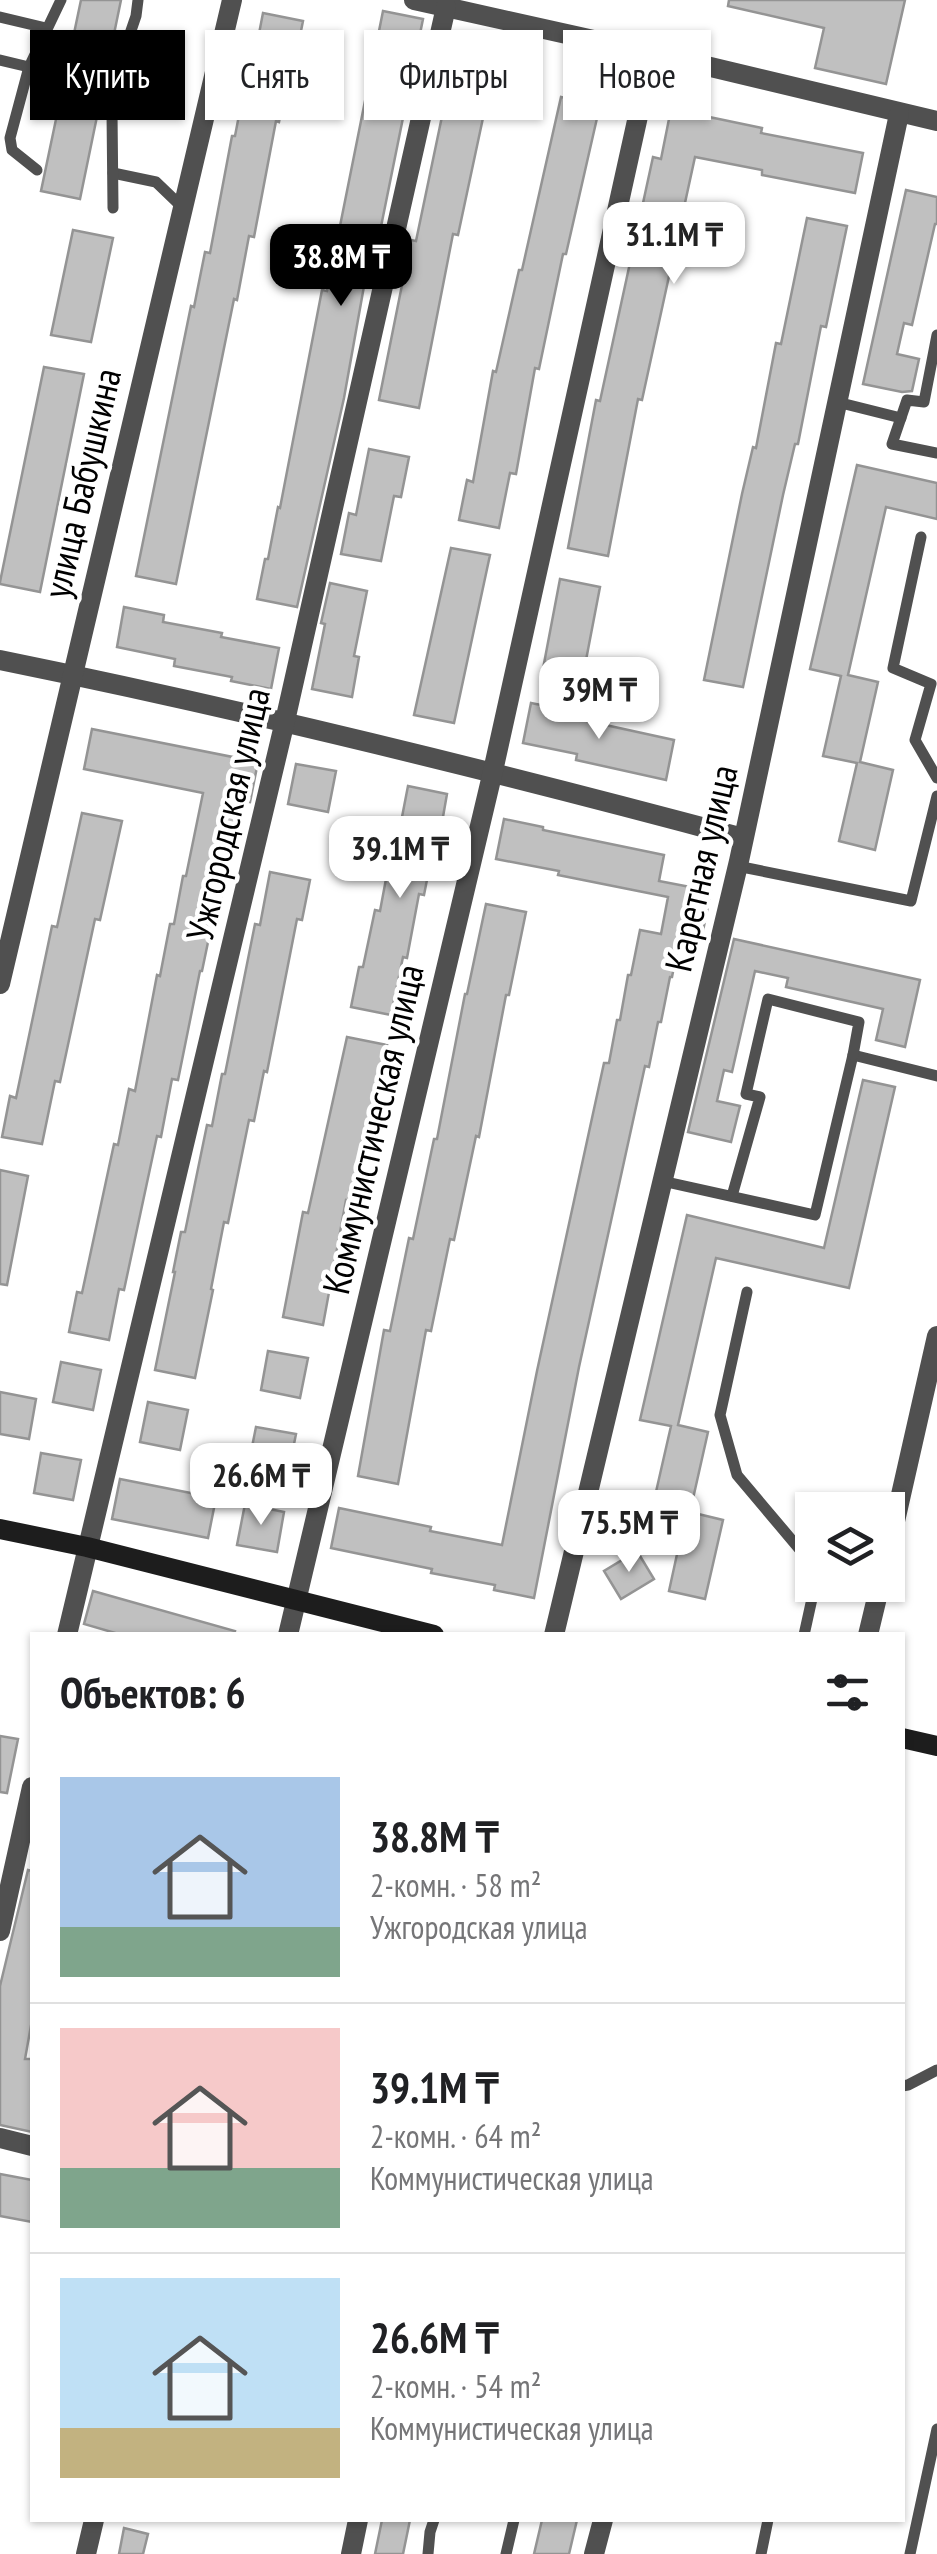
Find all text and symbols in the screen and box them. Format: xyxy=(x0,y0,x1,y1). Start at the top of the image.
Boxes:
chip: Купить xyxy=(30,30,185,120)
chip: Снять xyxy=(205,30,344,120)
chip: Фильтры xyxy=(364,30,543,120)
chip: Новое xyxy=(563,30,711,120)
pin: 31.1M ₸ xyxy=(582,202,766,287)
text: 31.1M ₸ xyxy=(625,213,723,255)
pin: 38.8M ₸ xyxy=(249,224,433,309)
text: 38.8M ₸ xyxy=(292,235,390,277)
street label: улица Бабушкина xyxy=(31,363,131,603)
pin: 39M ₸ xyxy=(529,657,669,742)
text: 39M ₸ xyxy=(561,668,637,710)
street label: Ужгородская улица xyxy=(174,683,280,945)
street label: Каретная улица xyxy=(652,760,748,976)
pin: 39.1M ₸ xyxy=(308,816,492,901)
text: 39.1M ₸ xyxy=(351,827,449,869)
street label: Коммунистическая улица xyxy=(310,959,434,1299)
pin: 26.6M ₸ xyxy=(169,1443,353,1528)
text: 26.6M ₸ xyxy=(212,1454,310,1496)
pin: 75.5M ₸ xyxy=(537,1490,721,1575)
map controls xyxy=(795,1492,905,1602)
button: layers xyxy=(795,1492,905,1602)
text: 75.5M ₸ xyxy=(580,1501,678,1543)
text: Объектов: 6 xyxy=(60,1665,246,1720)
icon: filters xyxy=(820,1665,875,1720)
text: 38.8M ₸ xyxy=(370,1809,499,1864)
icon: home xyxy=(140,1817,260,1937)
text: 2-комн. · 58 m² xyxy=(370,1864,541,1906)
text: Ужгородская улица xyxy=(370,1906,587,1948)
text: 39.1M ₸ xyxy=(370,2060,499,2115)
icon: home xyxy=(140,2068,260,2188)
text: 2-комн. · 64 m² xyxy=(370,2115,541,2157)
text: Коммунистическая улица xyxy=(370,2157,654,2199)
text: 26.6M ₸ xyxy=(370,2310,499,2365)
icon: home xyxy=(140,2318,260,2438)
text: 2-комн. · 54 m² xyxy=(370,2365,541,2407)
text: Коммунистическая улица xyxy=(370,2407,654,2449)

